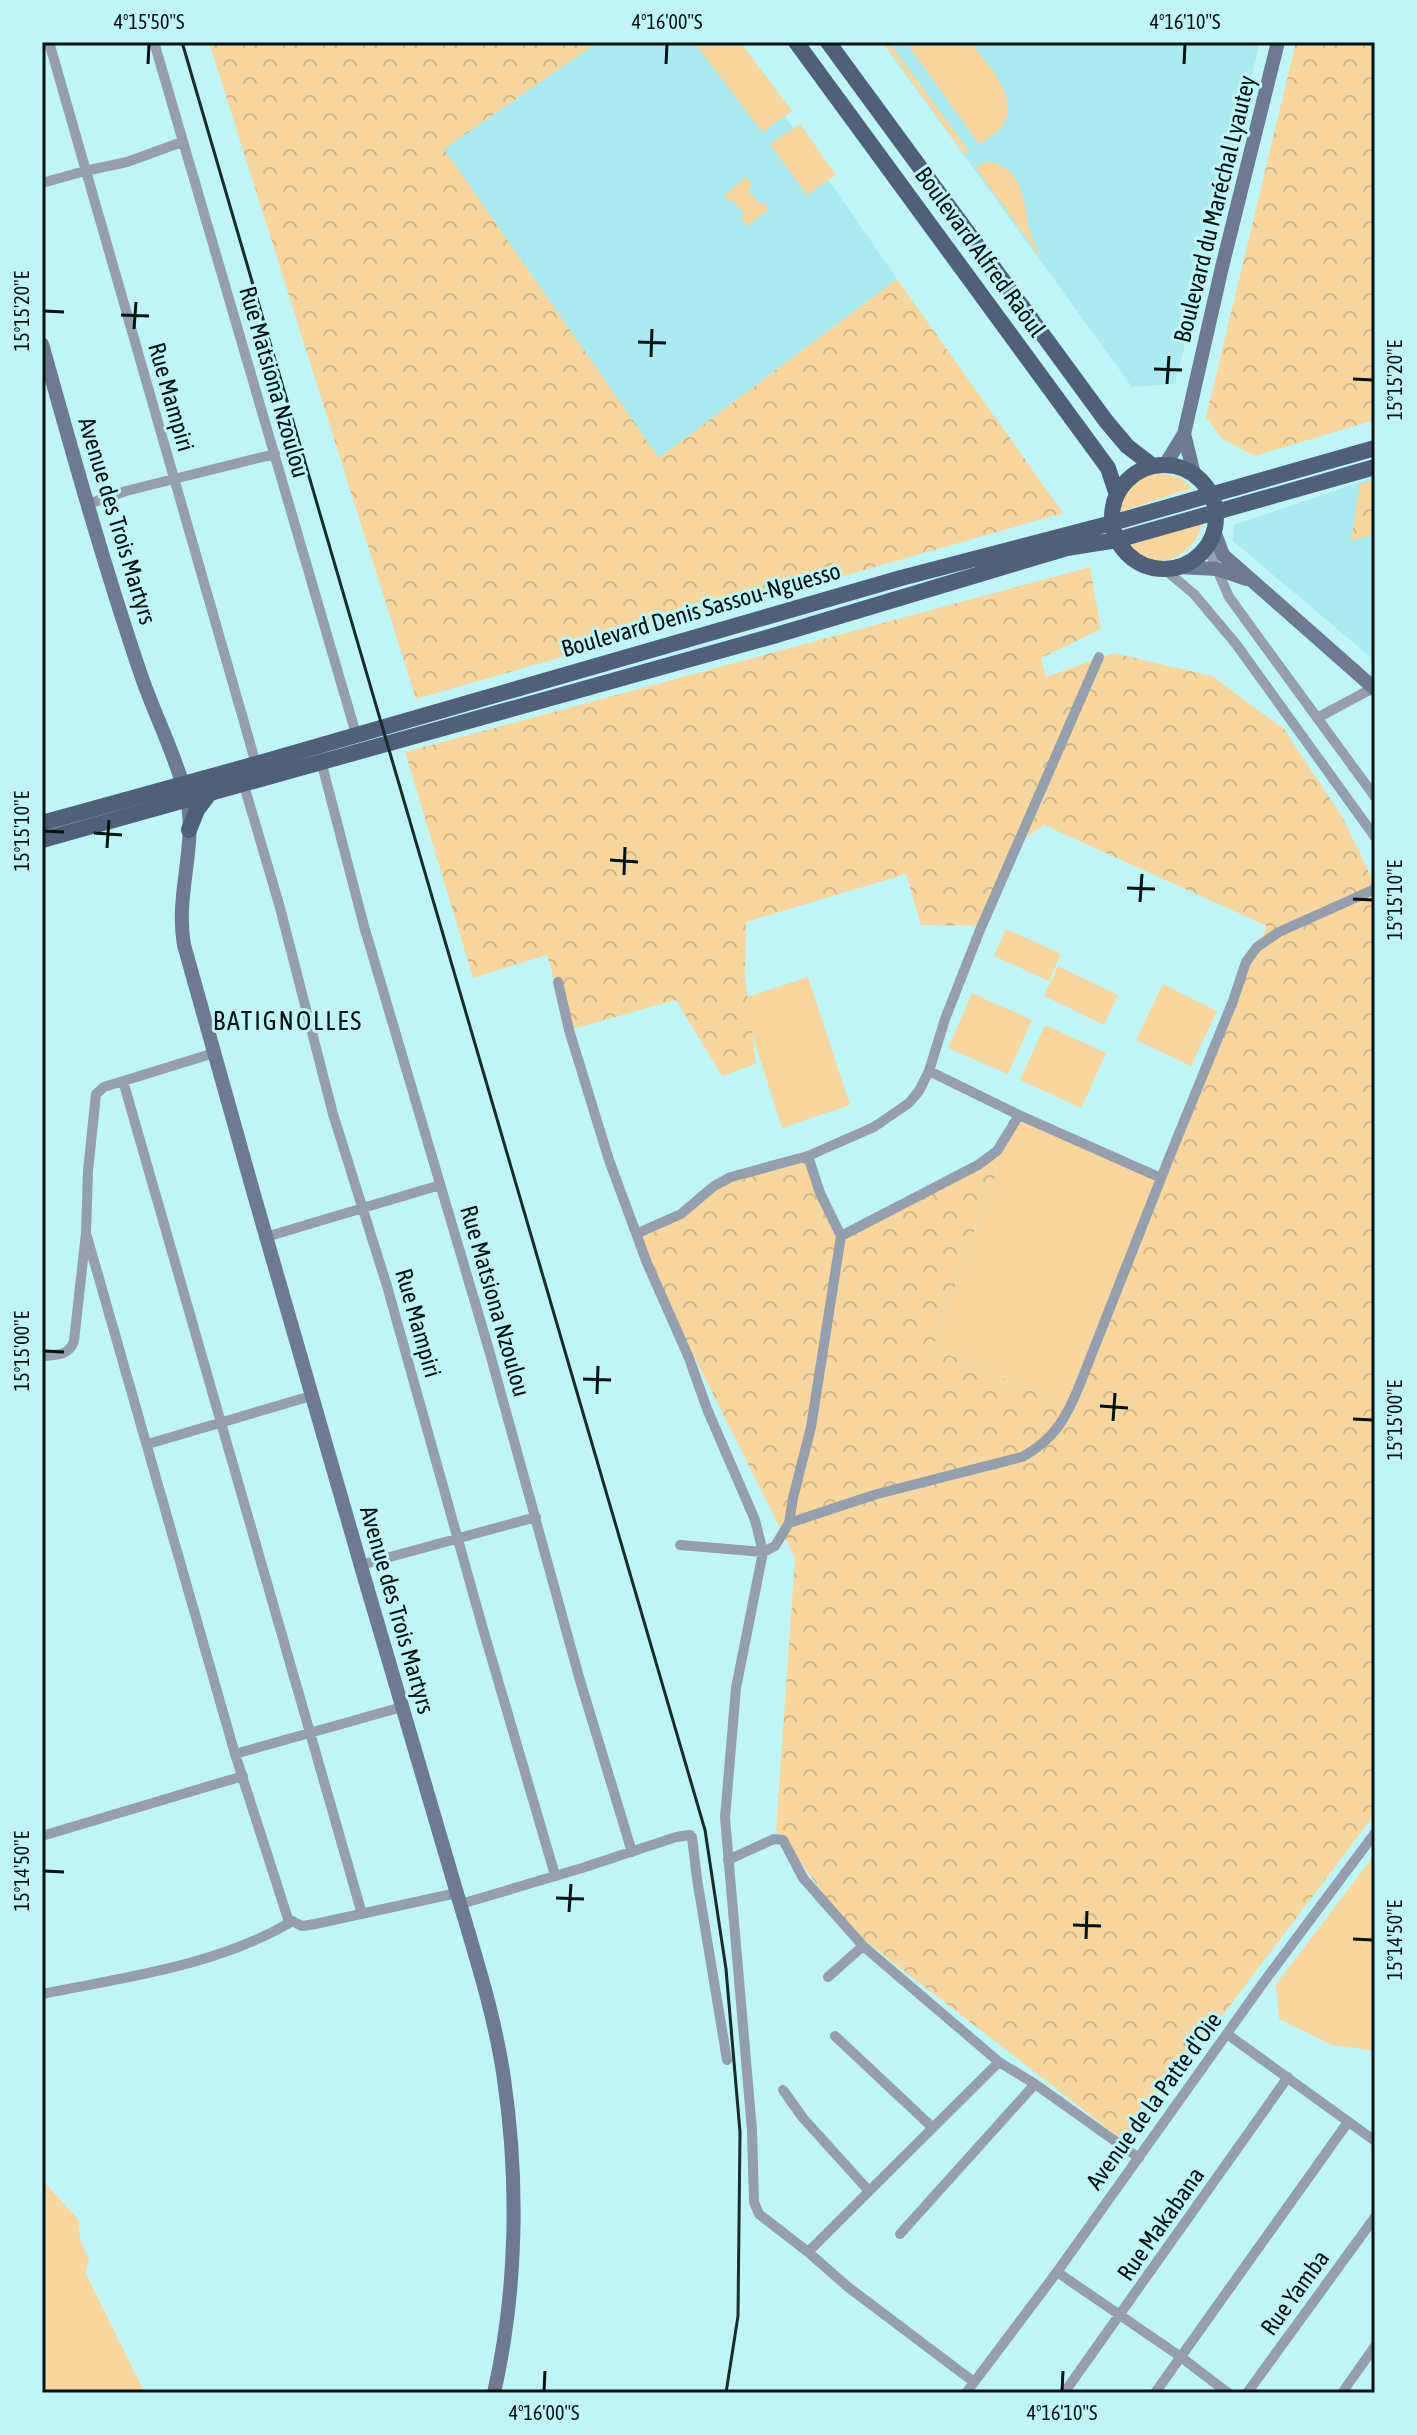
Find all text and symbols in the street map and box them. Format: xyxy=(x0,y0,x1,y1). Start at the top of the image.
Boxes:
text: 4°15'50"S xyxy=(114,10,184,33)
text: 4°16'00"S xyxy=(632,10,702,33)
text: 4°16'10"S xyxy=(1150,10,1220,33)
street label: Boulevard du Maréchal Lyautey xyxy=(1168,72,1261,345)
street label: Boulevard Alfred Raôul xyxy=(910,162,1051,342)
text: 15°15'20"E xyxy=(10,270,33,351)
street label: Rue Matsiona Nzoulou xyxy=(234,283,315,481)
street label: Rue Mampiri xyxy=(143,339,200,454)
text: 15°15'20"E xyxy=(1383,339,1406,420)
street label: Avenue des Trois Martyrs xyxy=(73,414,162,628)
street label: Boulevard Denis Sassou-Nguesso xyxy=(558,557,844,662)
text: 15°15'10"E xyxy=(10,790,33,871)
text: 15°15'10"E xyxy=(1383,859,1406,940)
district label: BATIGNOLLES xyxy=(213,1006,363,1036)
street label: Rue Matsiona Nzoulou xyxy=(455,1202,536,1400)
street label: Rue Mampiri xyxy=(390,1265,447,1380)
text: 15°15'00"E xyxy=(10,1310,33,1391)
text: 15°15'00"E xyxy=(1383,1379,1406,1460)
street label: Avenue des Trois Martyrs xyxy=(355,1503,440,1717)
text: 15°14'50"E xyxy=(10,1830,33,1911)
text: 15°14'50"E xyxy=(1383,1899,1406,1980)
street label: Avenue de la Patte d'Oie xyxy=(1080,2007,1227,2194)
street label: Rue Makabana xyxy=(1112,2162,1210,2286)
street label: Rue Yamba xyxy=(1255,2245,1334,2340)
text: 4°16'00"S xyxy=(509,2401,579,2424)
text: 4°16'10"S xyxy=(1027,2401,1097,2424)

